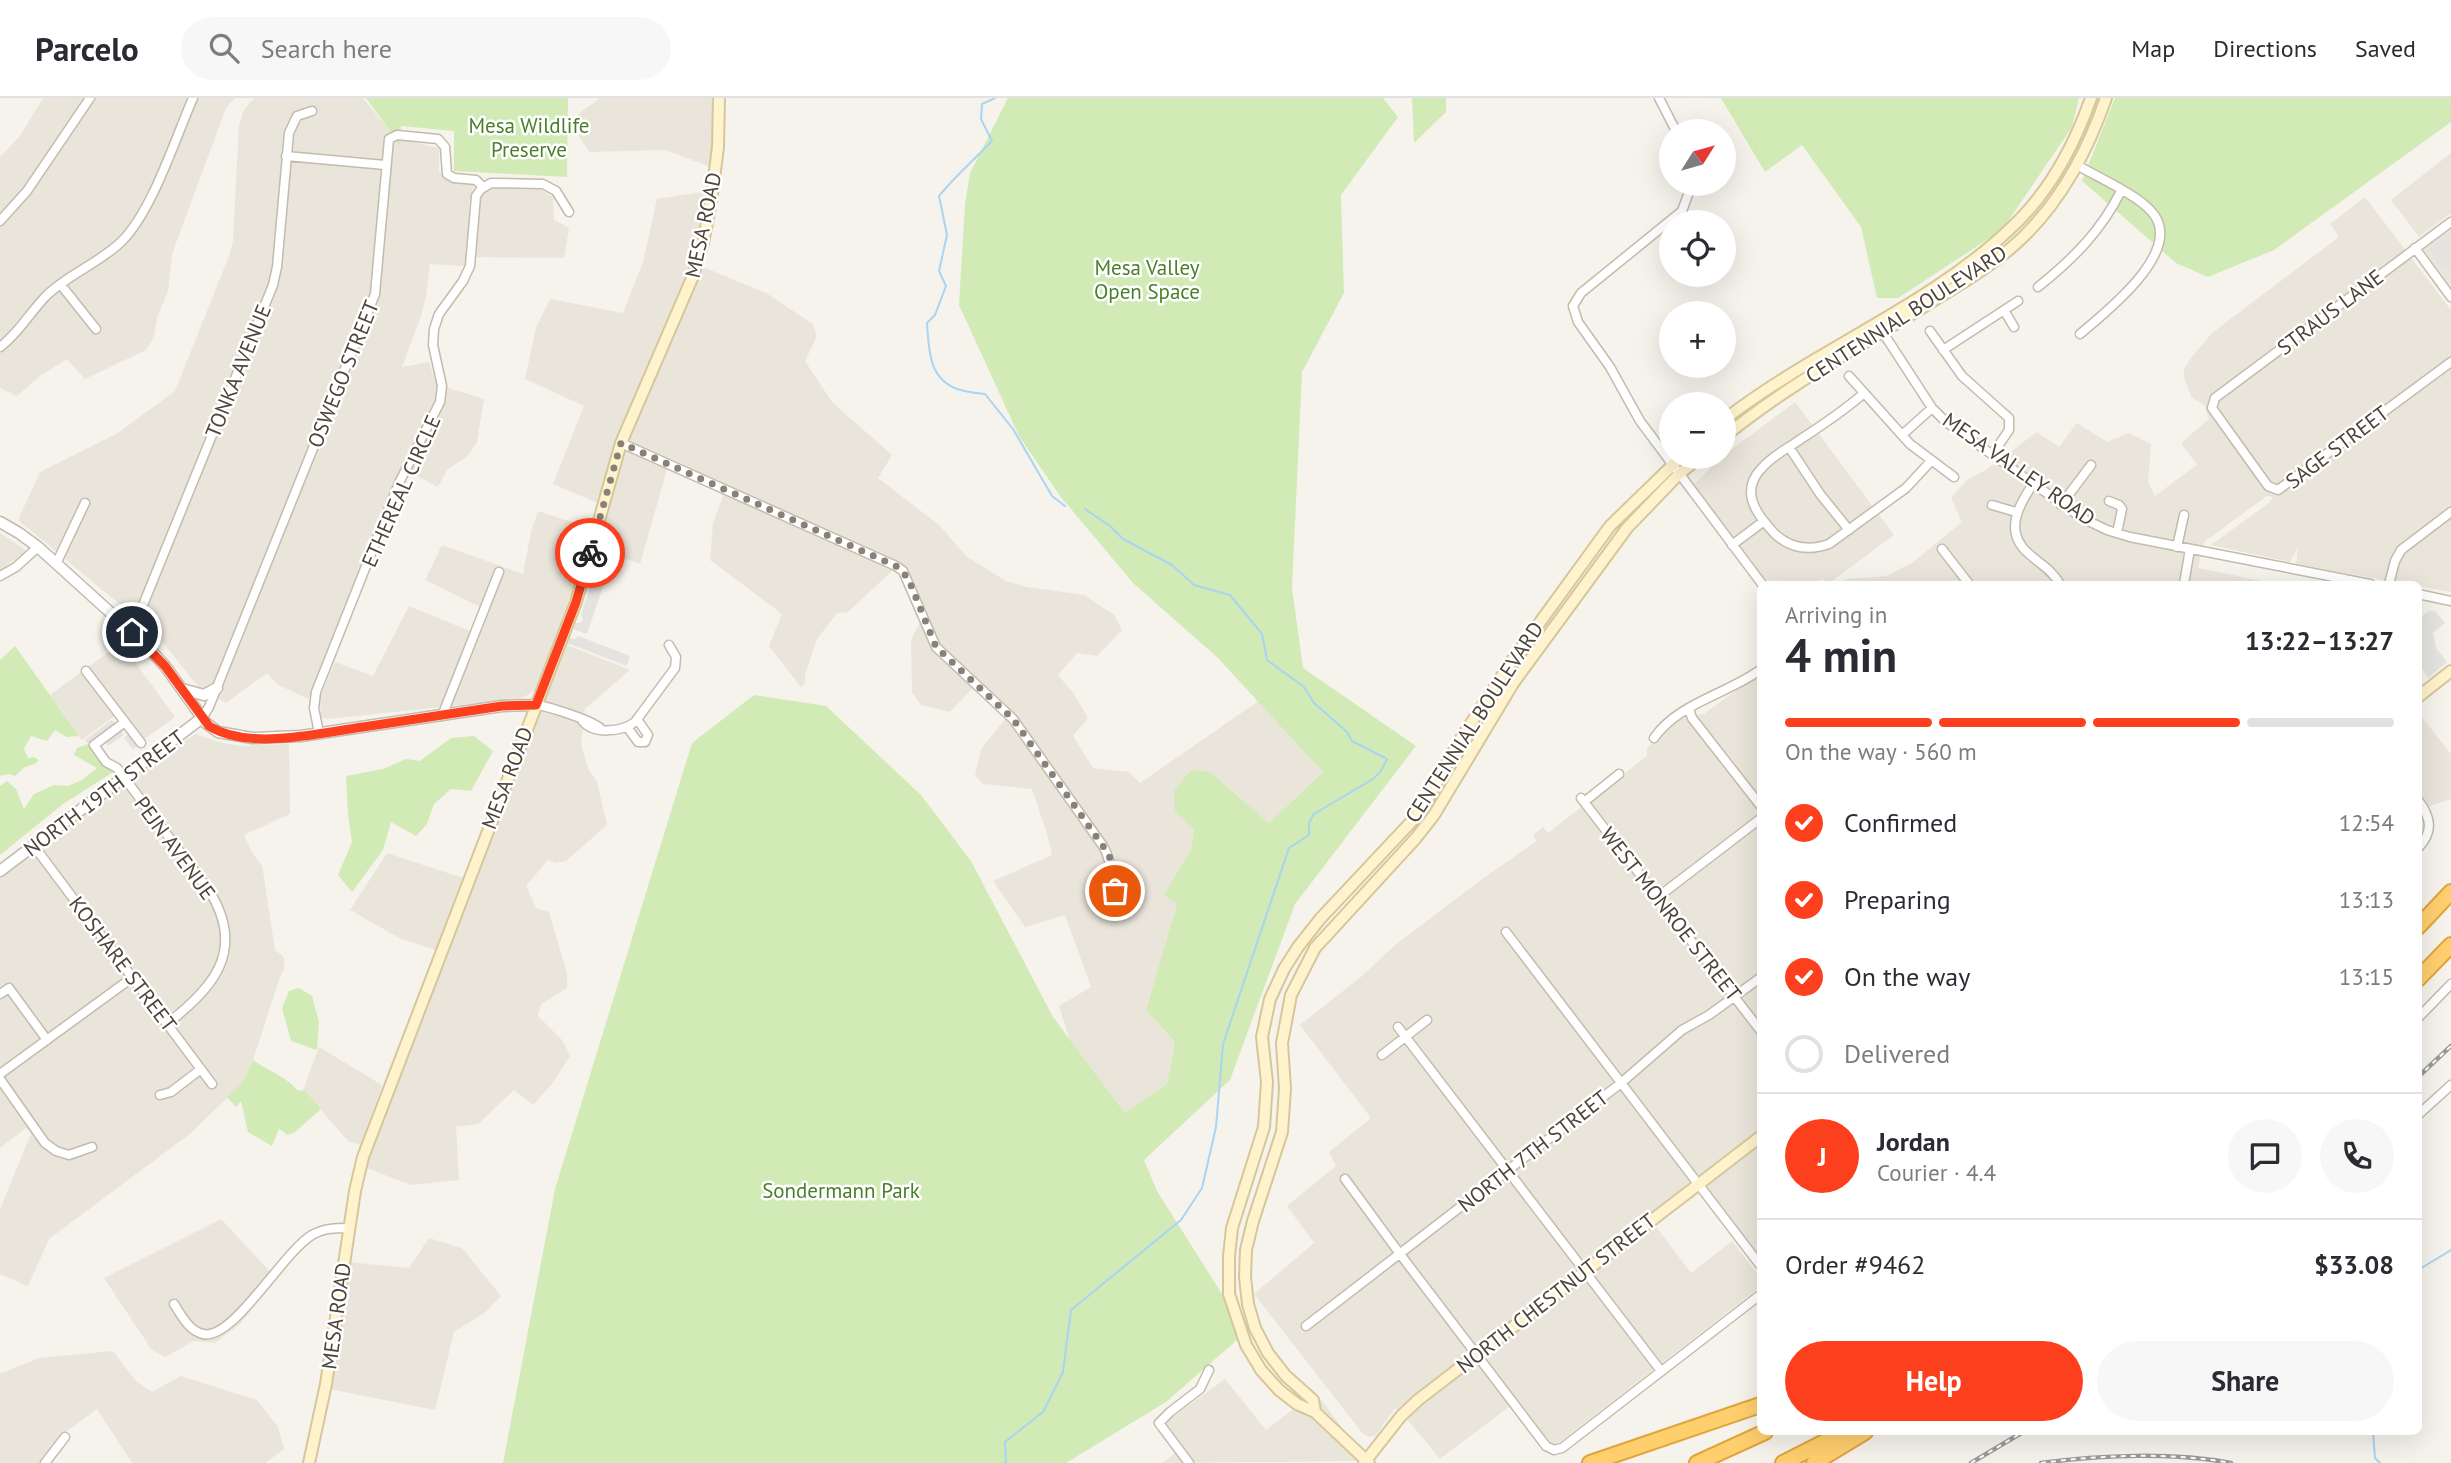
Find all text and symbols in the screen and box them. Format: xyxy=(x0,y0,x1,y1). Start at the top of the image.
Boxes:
search box xyxy=(181,17,671,80)
text: Parcelo xyxy=(35,27,139,70)
icon: search xyxy=(205,29,243,67)
text: Search here xyxy=(261,32,392,65)
text: Map xyxy=(2131,33,2175,64)
text: Directions xyxy=(2213,33,2317,64)
text: Saved xyxy=(2355,33,2416,64)
park label: Mesa Wildlife Preserve xyxy=(468,112,590,163)
north arrow xyxy=(1659,119,1736,196)
map controls xyxy=(1659,119,1736,469)
street label: MESA ROAD xyxy=(679,170,727,280)
button: locate xyxy=(1659,210,1736,287)
street label: CENTENNIAL BOULEVARD xyxy=(1800,239,2012,389)
park label: Mesa Valley Open Space xyxy=(1094,254,1200,305)
street label: STRAUS LANE xyxy=(2271,263,2389,361)
street label: OSWEGO STREET xyxy=(301,296,385,452)
street label: TONKA AVENUE xyxy=(199,300,277,442)
button: + xyxy=(1659,301,1736,378)
button: − xyxy=(1659,392,1736,469)
street label: SAGE STREET xyxy=(2280,399,2394,495)
street label: MESA VALLEY ROAD xyxy=(1938,406,2100,532)
street label: ETHEREAL CIRCLE xyxy=(355,411,447,571)
courier xyxy=(555,518,625,588)
icon: bike xyxy=(571,534,609,572)
text: Arriving in xyxy=(1785,600,1887,629)
pin xyxy=(102,602,162,662)
icon: home xyxy=(113,613,151,651)
street label: CENTENNIAL BOULEVARD xyxy=(1399,616,1549,828)
text: 13:22–13:27 xyxy=(2245,624,2394,657)
text: 4 min xyxy=(1785,625,1897,685)
street label: NORTH 19TH STREET xyxy=(18,723,190,862)
street label: MESA ROAD xyxy=(475,723,539,833)
text: On the way · 560 m xyxy=(1785,737,1977,766)
street label: PEJN AVENUE xyxy=(128,791,222,905)
icon: check xyxy=(1785,804,1823,842)
text: Confirmed xyxy=(1844,806,1957,839)
text: 12:54 xyxy=(2339,808,2394,837)
street label: WEST MONROE STREET xyxy=(1595,822,1748,1007)
pin xyxy=(1085,861,1145,921)
icon: bag xyxy=(1096,872,1134,910)
icon: check xyxy=(1785,881,1823,919)
text: Preparing xyxy=(1844,883,1951,916)
text: 13:13 xyxy=(2339,885,2394,914)
street label: KOSHARE STREET xyxy=(63,891,183,1037)
icon: check xyxy=(1785,958,1823,996)
text: On the way xyxy=(1844,960,1970,993)
text: 13:15 xyxy=(2339,962,2394,991)
text: Delivered xyxy=(1844,1037,1950,1070)
street label: NORTH 7TH STREET xyxy=(1452,1084,1614,1218)
button: chat xyxy=(2228,1119,2302,1193)
button: phone xyxy=(2320,1119,2394,1193)
text: Jordan xyxy=(1877,1125,1950,1158)
text: J xyxy=(1818,1140,1826,1173)
text: Courier · 4.4 xyxy=(1877,1158,1996,1187)
park label: Sondermann Park xyxy=(762,1177,920,1204)
street label: NORTH CHESTNUT STREET xyxy=(1451,1207,1661,1379)
text: Order #9462 xyxy=(1785,1248,1925,1281)
text: $33.08 xyxy=(2314,1248,2394,1281)
street label: MESA ROAD xyxy=(315,1261,357,1371)
button: Help xyxy=(1785,1341,2083,1421)
button: Share xyxy=(2097,1341,2394,1421)

